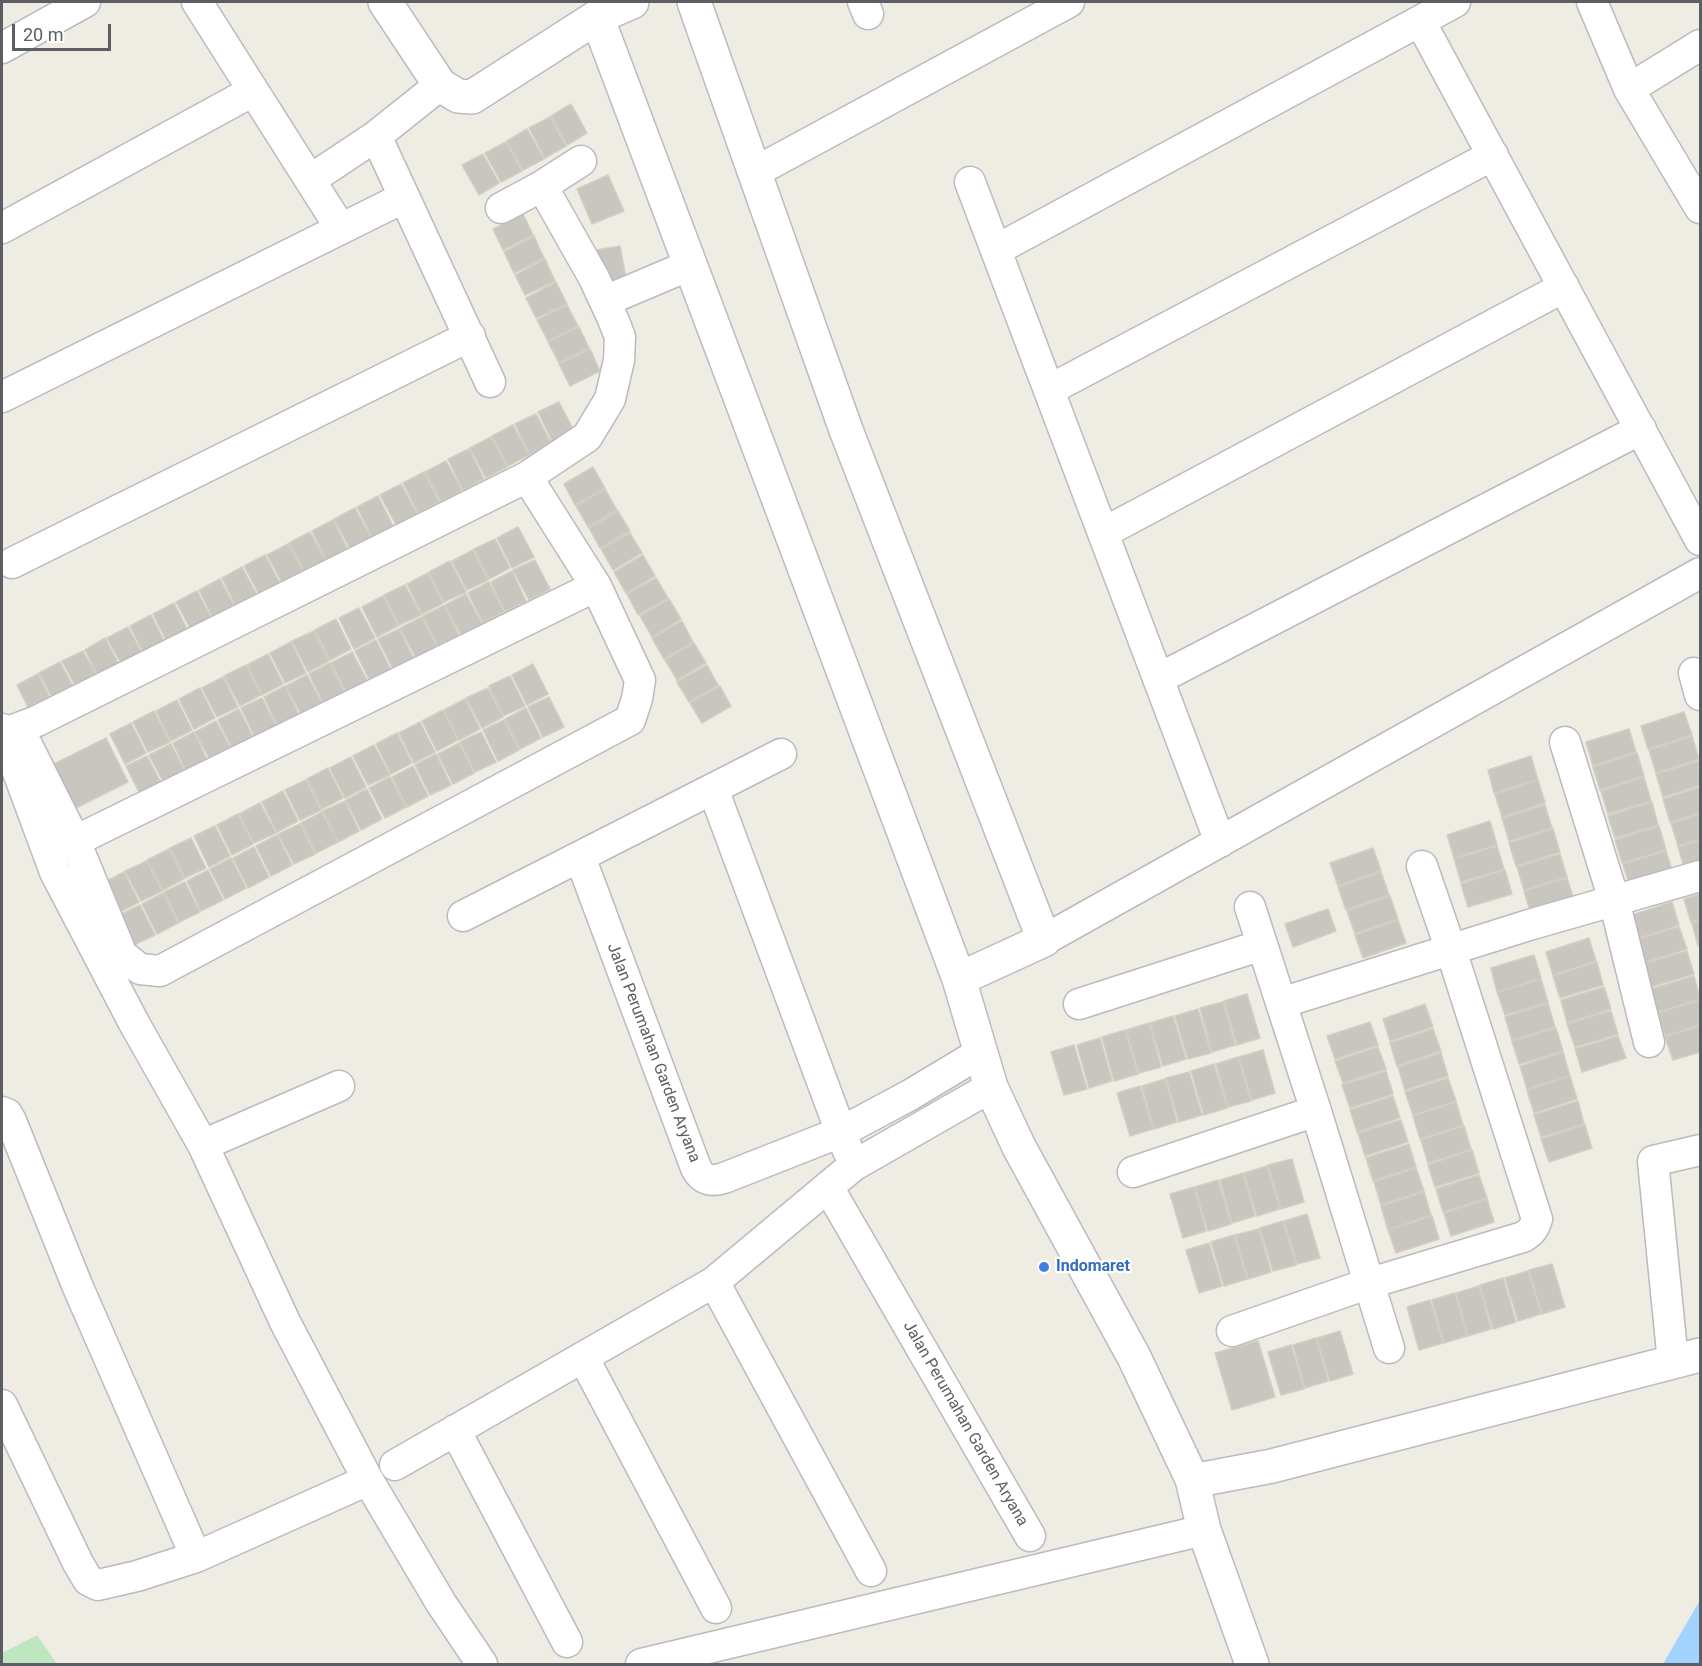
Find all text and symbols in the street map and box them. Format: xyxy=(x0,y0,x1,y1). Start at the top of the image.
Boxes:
scale bar xyxy=(15,12,114,50)
text: 20 m xyxy=(23,24,63,45)
street label: Jalan Perumahan Garden Aryana xyxy=(602,941,704,1165)
place label: Indomaret xyxy=(1056,1257,1130,1277)
marker: Indomaret xyxy=(1037,1260,1051,1274)
street label: Jalan Perumahan Garden Aryana xyxy=(898,1318,1032,1530)

